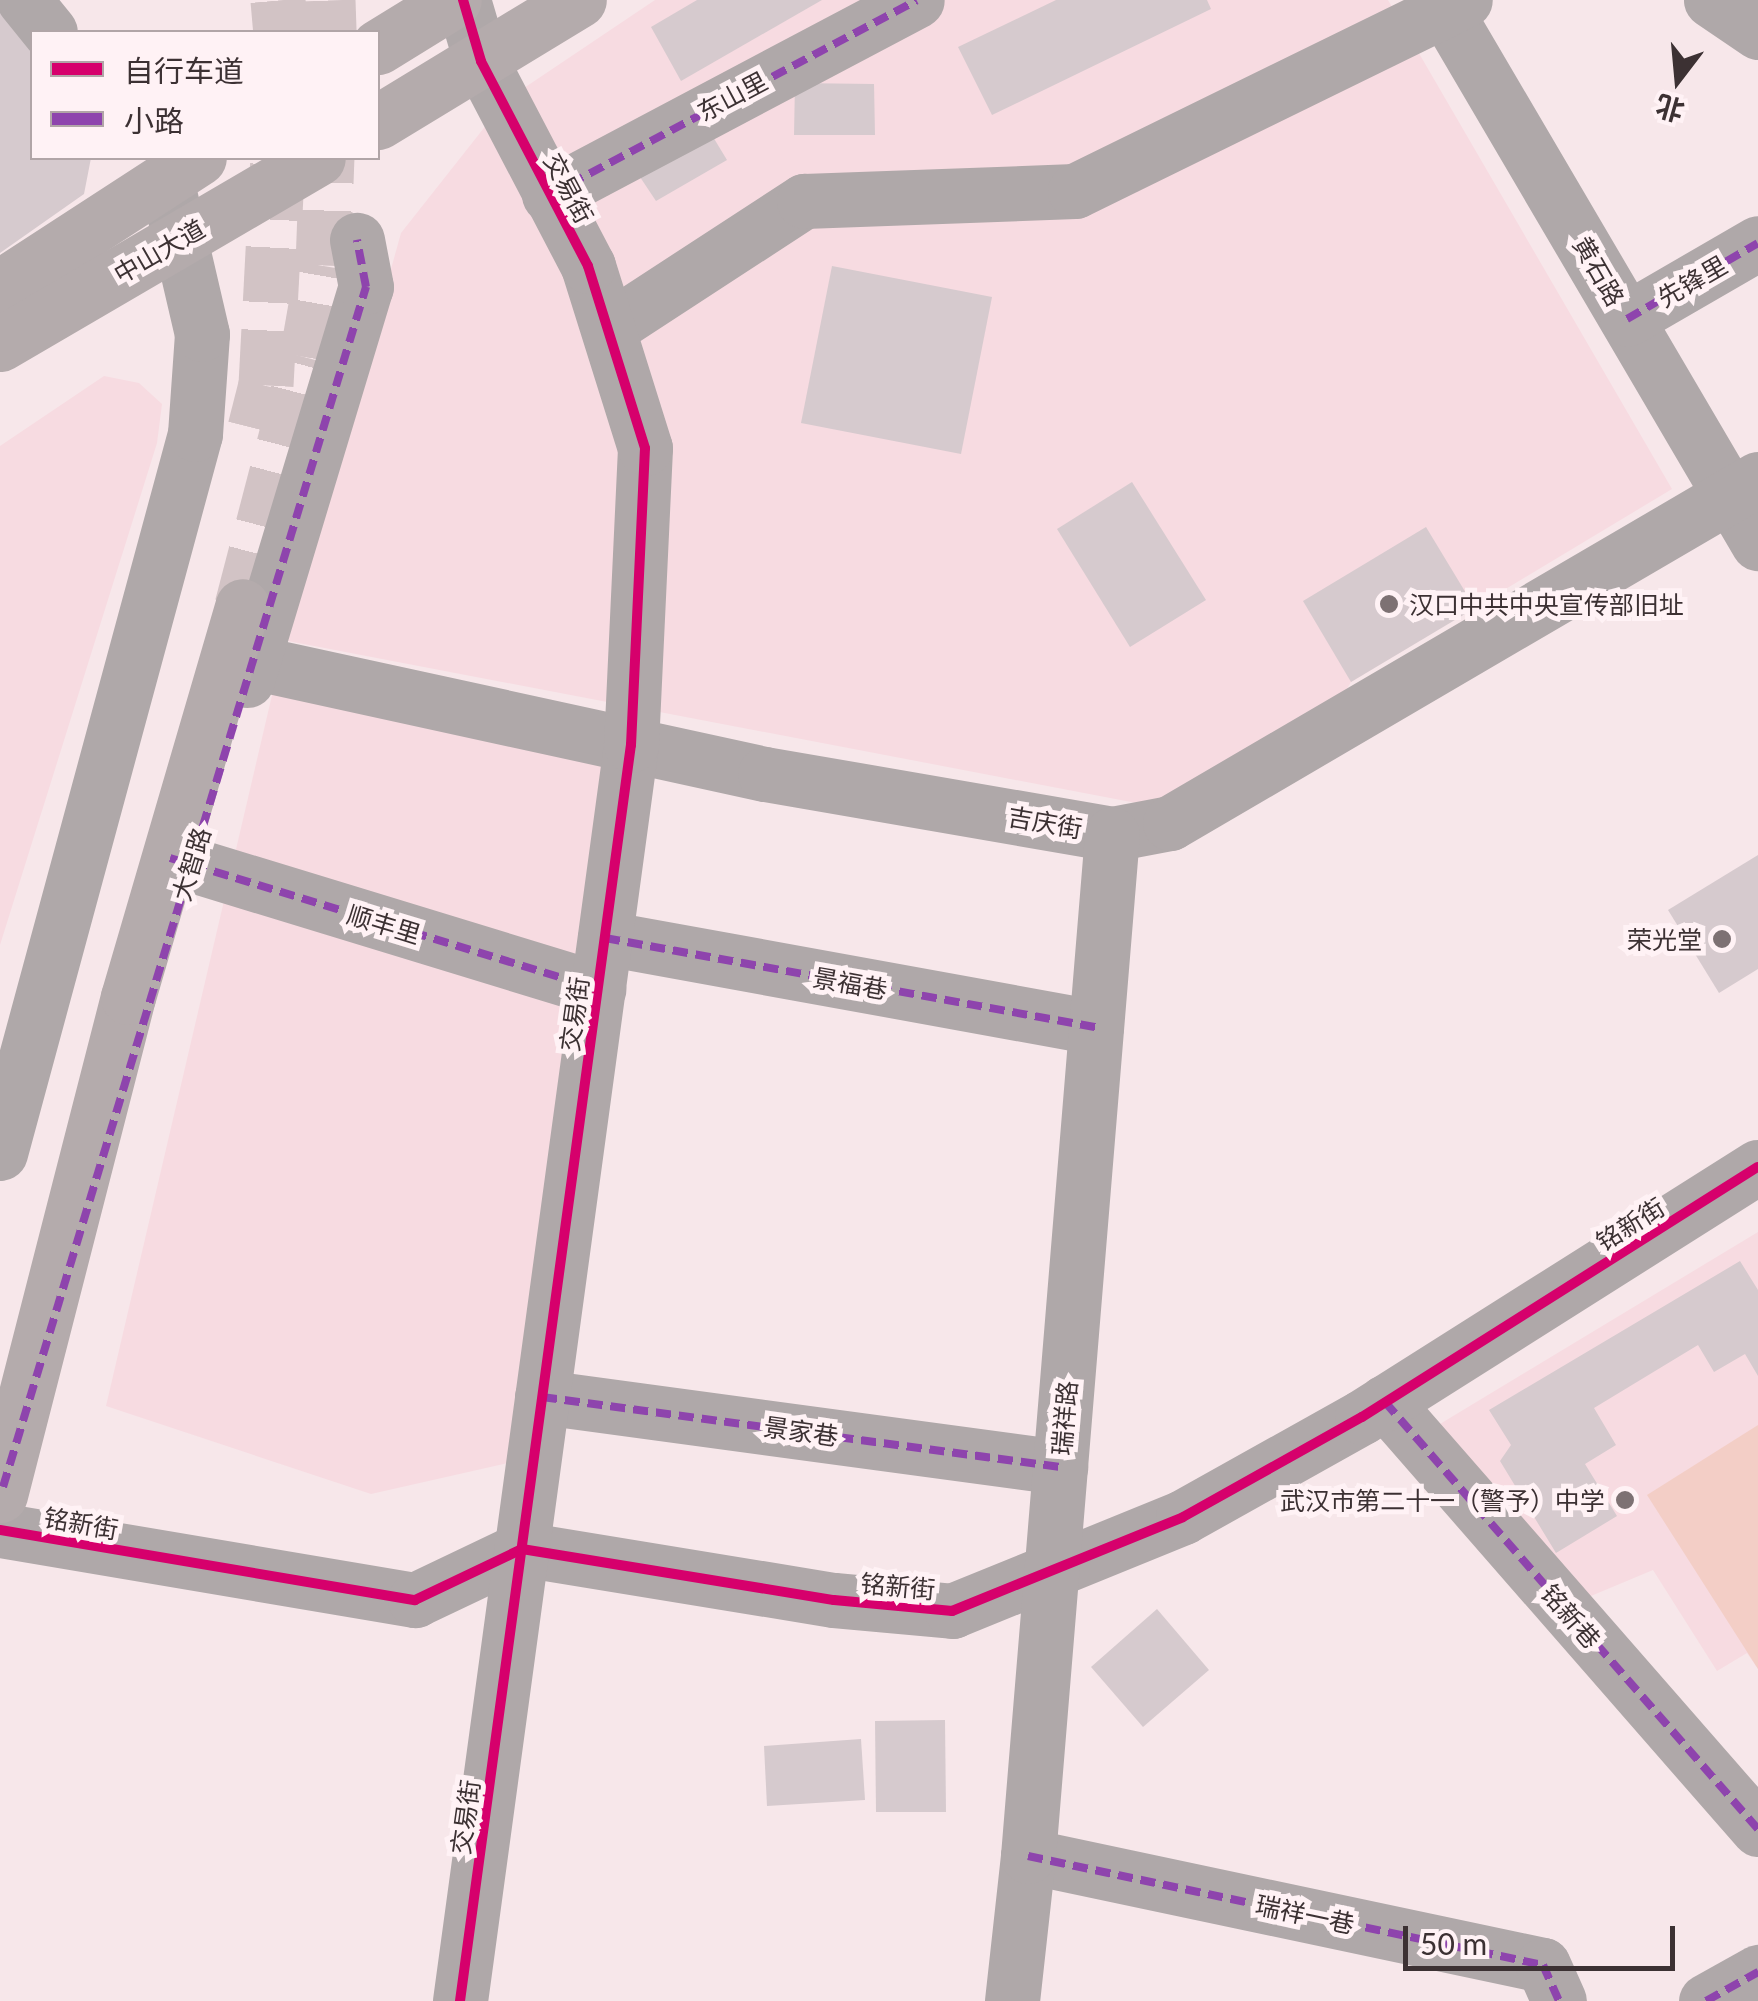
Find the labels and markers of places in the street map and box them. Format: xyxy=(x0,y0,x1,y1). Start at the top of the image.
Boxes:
place label: 汉口中共中央宣传部旧址 xyxy=(1409,589,1684,619)
marker: 汉口中共中央宣传部旧址 xyxy=(1378,593,1400,615)
place label: 荣光堂 xyxy=(1627,924,1702,954)
marker: 荣光堂 xyxy=(1711,928,1733,950)
place label: 武汉市第二十一（警予）中学 xyxy=(1280,1485,1605,1515)
marker: 武汉市第二十一（警予）中学 xyxy=(1614,1489,1636,1511)

